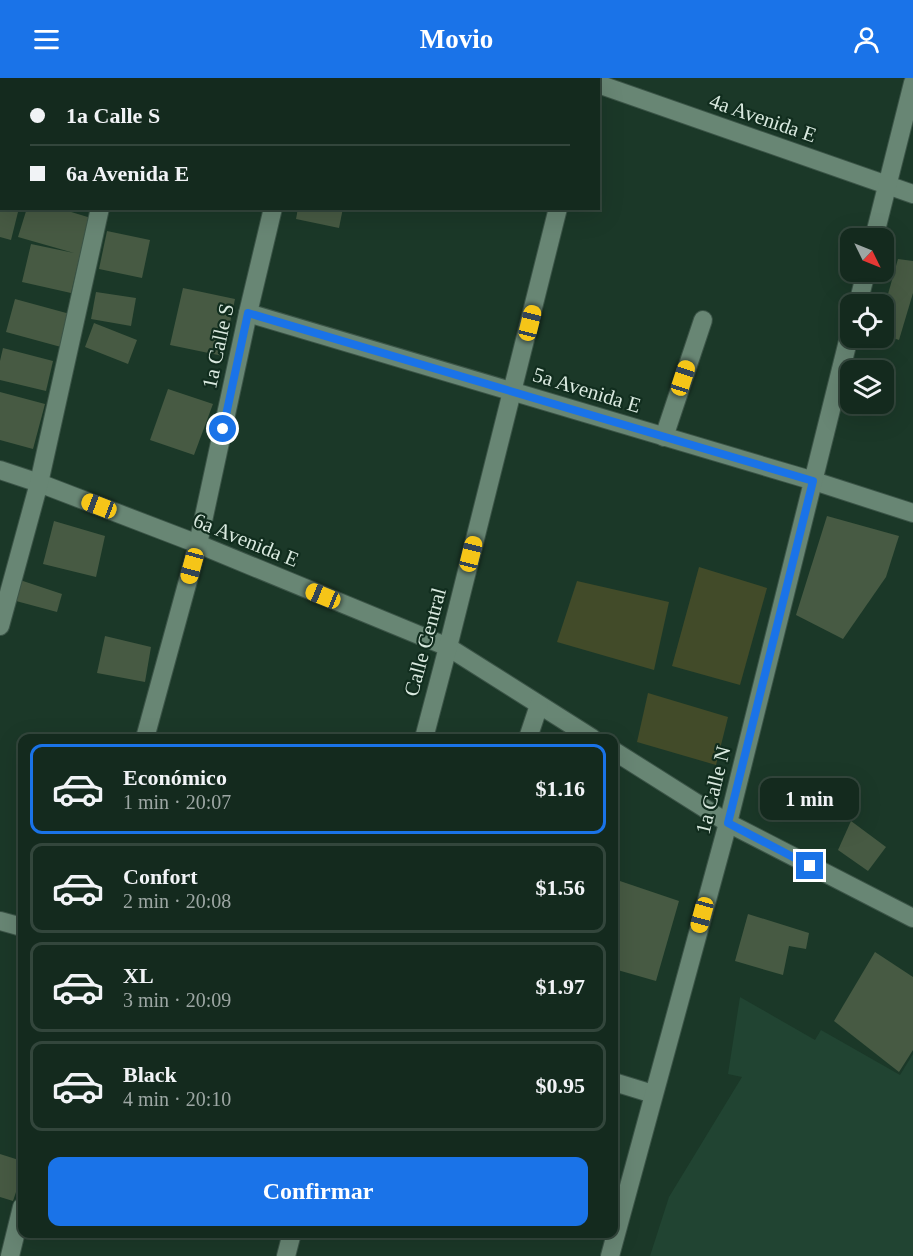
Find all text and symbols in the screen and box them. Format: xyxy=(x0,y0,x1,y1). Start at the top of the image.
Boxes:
icon: menu xyxy=(30,23,63,56)
icon: person xyxy=(850,23,883,56)
text: Movio xyxy=(420,24,493,54)
street label: 4a Avenida E xyxy=(706,88,820,148)
text: 1a Calle S xyxy=(66,103,160,128)
text: 6a Avenida E xyxy=(66,161,189,186)
north arrow xyxy=(840,228,894,282)
map controls xyxy=(840,228,894,414)
button: locate xyxy=(840,294,894,348)
street label: 1a Calle S xyxy=(197,301,239,391)
car xyxy=(517,303,543,343)
car xyxy=(669,358,697,398)
button: layers xyxy=(840,360,894,414)
street label: 5a Avenida E xyxy=(530,362,644,418)
route start xyxy=(209,415,236,442)
car xyxy=(79,491,119,521)
street label: 6a Avenida E xyxy=(190,508,302,572)
car xyxy=(458,534,484,574)
car xyxy=(179,546,205,586)
car xyxy=(303,581,343,611)
street label: Calle Central xyxy=(399,585,451,699)
street label: 1a Calle N xyxy=(690,744,736,836)
icon: car xyxy=(51,762,105,816)
text: Económico xyxy=(123,765,227,790)
text: $1.16 xyxy=(536,776,585,801)
callout: 1 min xyxy=(760,779,860,821)
text: 1 min xyxy=(785,788,834,810)
text: 1 min · 20:07 xyxy=(123,791,231,813)
route end xyxy=(796,852,823,879)
icon: car xyxy=(51,861,105,915)
text: Confort xyxy=(123,864,198,889)
text: $1.56 xyxy=(536,875,585,900)
text: 2 min · 20:08 xyxy=(123,890,231,912)
car xyxy=(689,895,715,935)
icon: car xyxy=(51,960,105,1014)
text: XL xyxy=(123,963,154,988)
text: $1.97 xyxy=(536,974,585,999)
text: 3 min · 20:09 xyxy=(123,989,231,1011)
icon: car xyxy=(51,1059,105,1113)
text: Black xyxy=(123,1062,177,1087)
text: $0.95 xyxy=(536,1073,585,1098)
text: 4 min · 20:10 xyxy=(123,1088,231,1110)
button: Confirmar xyxy=(48,1157,588,1226)

